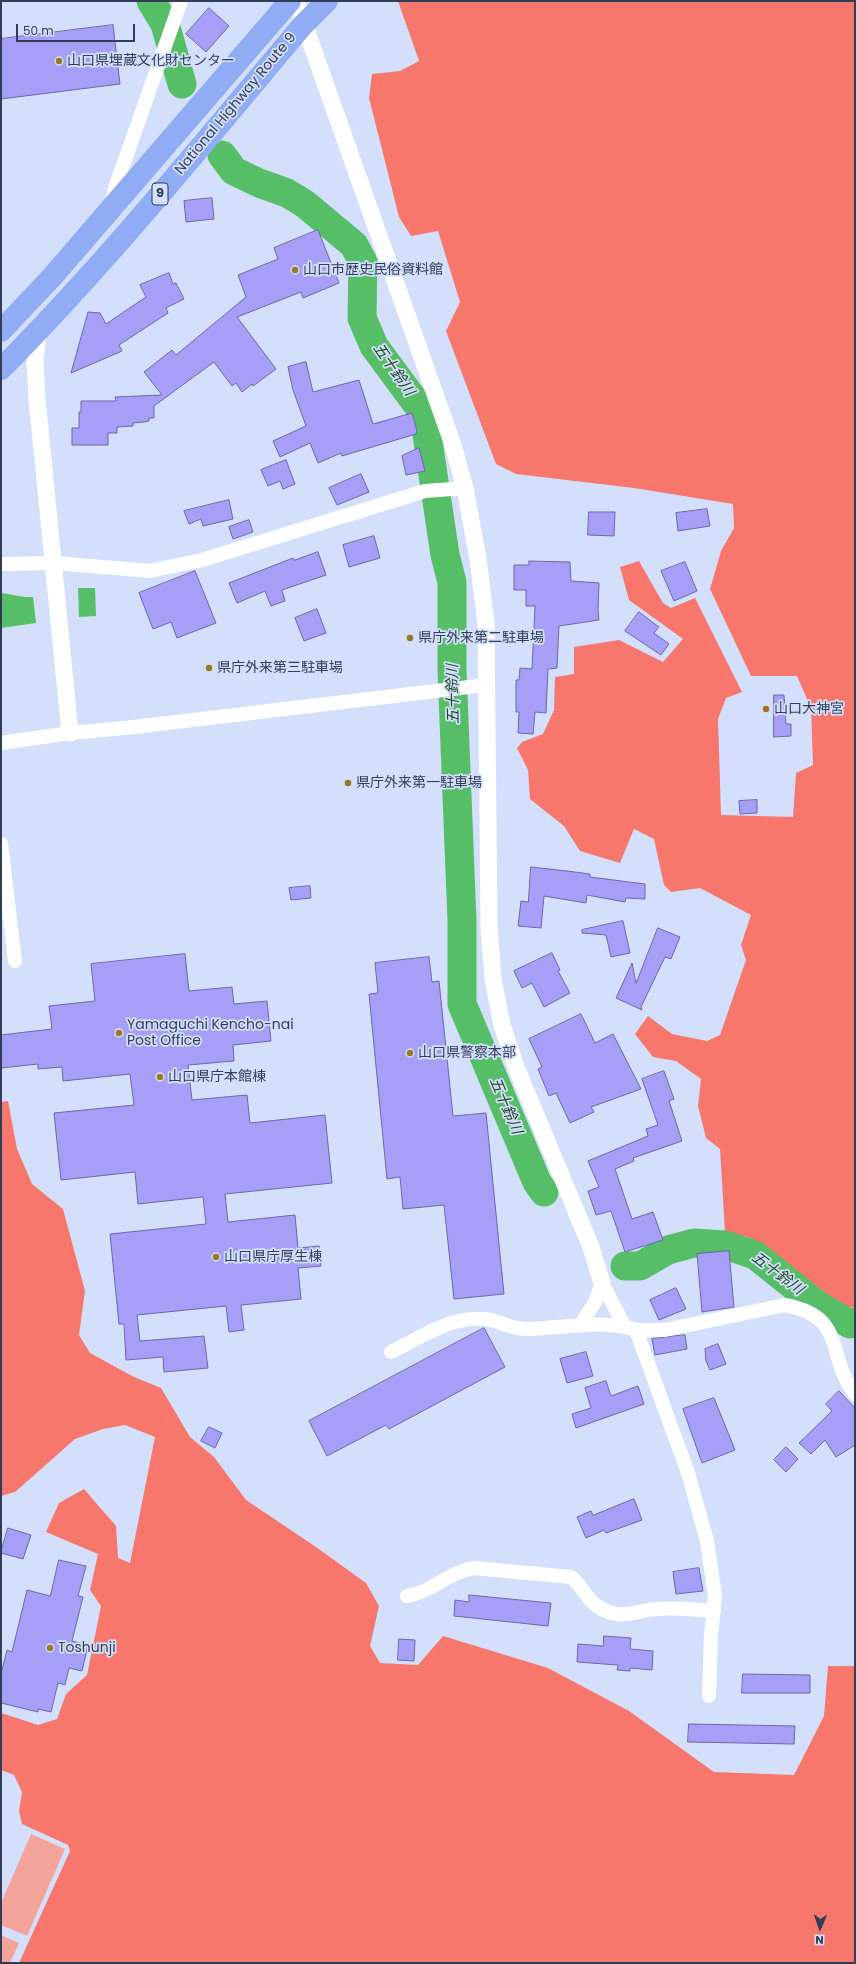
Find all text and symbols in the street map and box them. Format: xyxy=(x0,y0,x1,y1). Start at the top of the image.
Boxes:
scale bar xyxy=(18,16,137,42)
text: 50 m xyxy=(23,22,54,39)
street label: National Highway Route 9 xyxy=(172,30,300,178)
place label: 山口県埋蔵文化財センター xyxy=(67,53,235,69)
marker: 山口県埋蔵文化財センター xyxy=(54,56,64,66)
road number: 9 xyxy=(152,183,168,205)
place label: 山口市歴史民俗資料館 xyxy=(303,262,443,278)
marker: 山口市歴史民俗資料館 xyxy=(290,265,300,275)
water label: 五十鈴川 xyxy=(368,340,418,400)
place label: 県庁外来第二駐車場 xyxy=(418,630,544,646)
marker: 県庁外来第二駐車場 xyxy=(405,633,415,643)
place label: 県庁外来第三駐車場 xyxy=(217,660,343,676)
marker: 県庁外来第三駐車場 xyxy=(204,663,214,673)
water label: 五十鈴川 xyxy=(444,664,464,724)
place label: 山口大神宮 xyxy=(774,701,844,717)
marker: 山口大神宮 xyxy=(761,704,771,714)
place label: 県庁外来第一駐車場 xyxy=(356,775,482,791)
marker: 県庁外来第一駐車場 xyxy=(343,778,353,788)
place label: Yamaguchi Kencho-nai Post Office xyxy=(127,1017,294,1050)
marker: Yamaguchi Kencho-nai Post Office xyxy=(114,1028,124,1038)
place label: 山口県警察本部 xyxy=(418,1045,516,1061)
marker: 山口県警察本部 xyxy=(405,1048,415,1058)
place label: 山口県庁本館棟 xyxy=(168,1069,266,1085)
marker: 山口県庁本館棟 xyxy=(155,1072,165,1082)
water label: 五十鈴川 xyxy=(485,1075,525,1137)
place label: 山口県庁厚生棟 xyxy=(224,1249,322,1265)
water label: 五十鈴川 xyxy=(748,1249,806,1299)
marker: 山口県庁厚生棟 xyxy=(211,1252,221,1262)
place label: Toshunji xyxy=(58,1640,116,1656)
marker: Toshunji xyxy=(45,1643,55,1653)
north arrow xyxy=(800,1908,840,1948)
text: N xyxy=(815,1932,824,1948)

